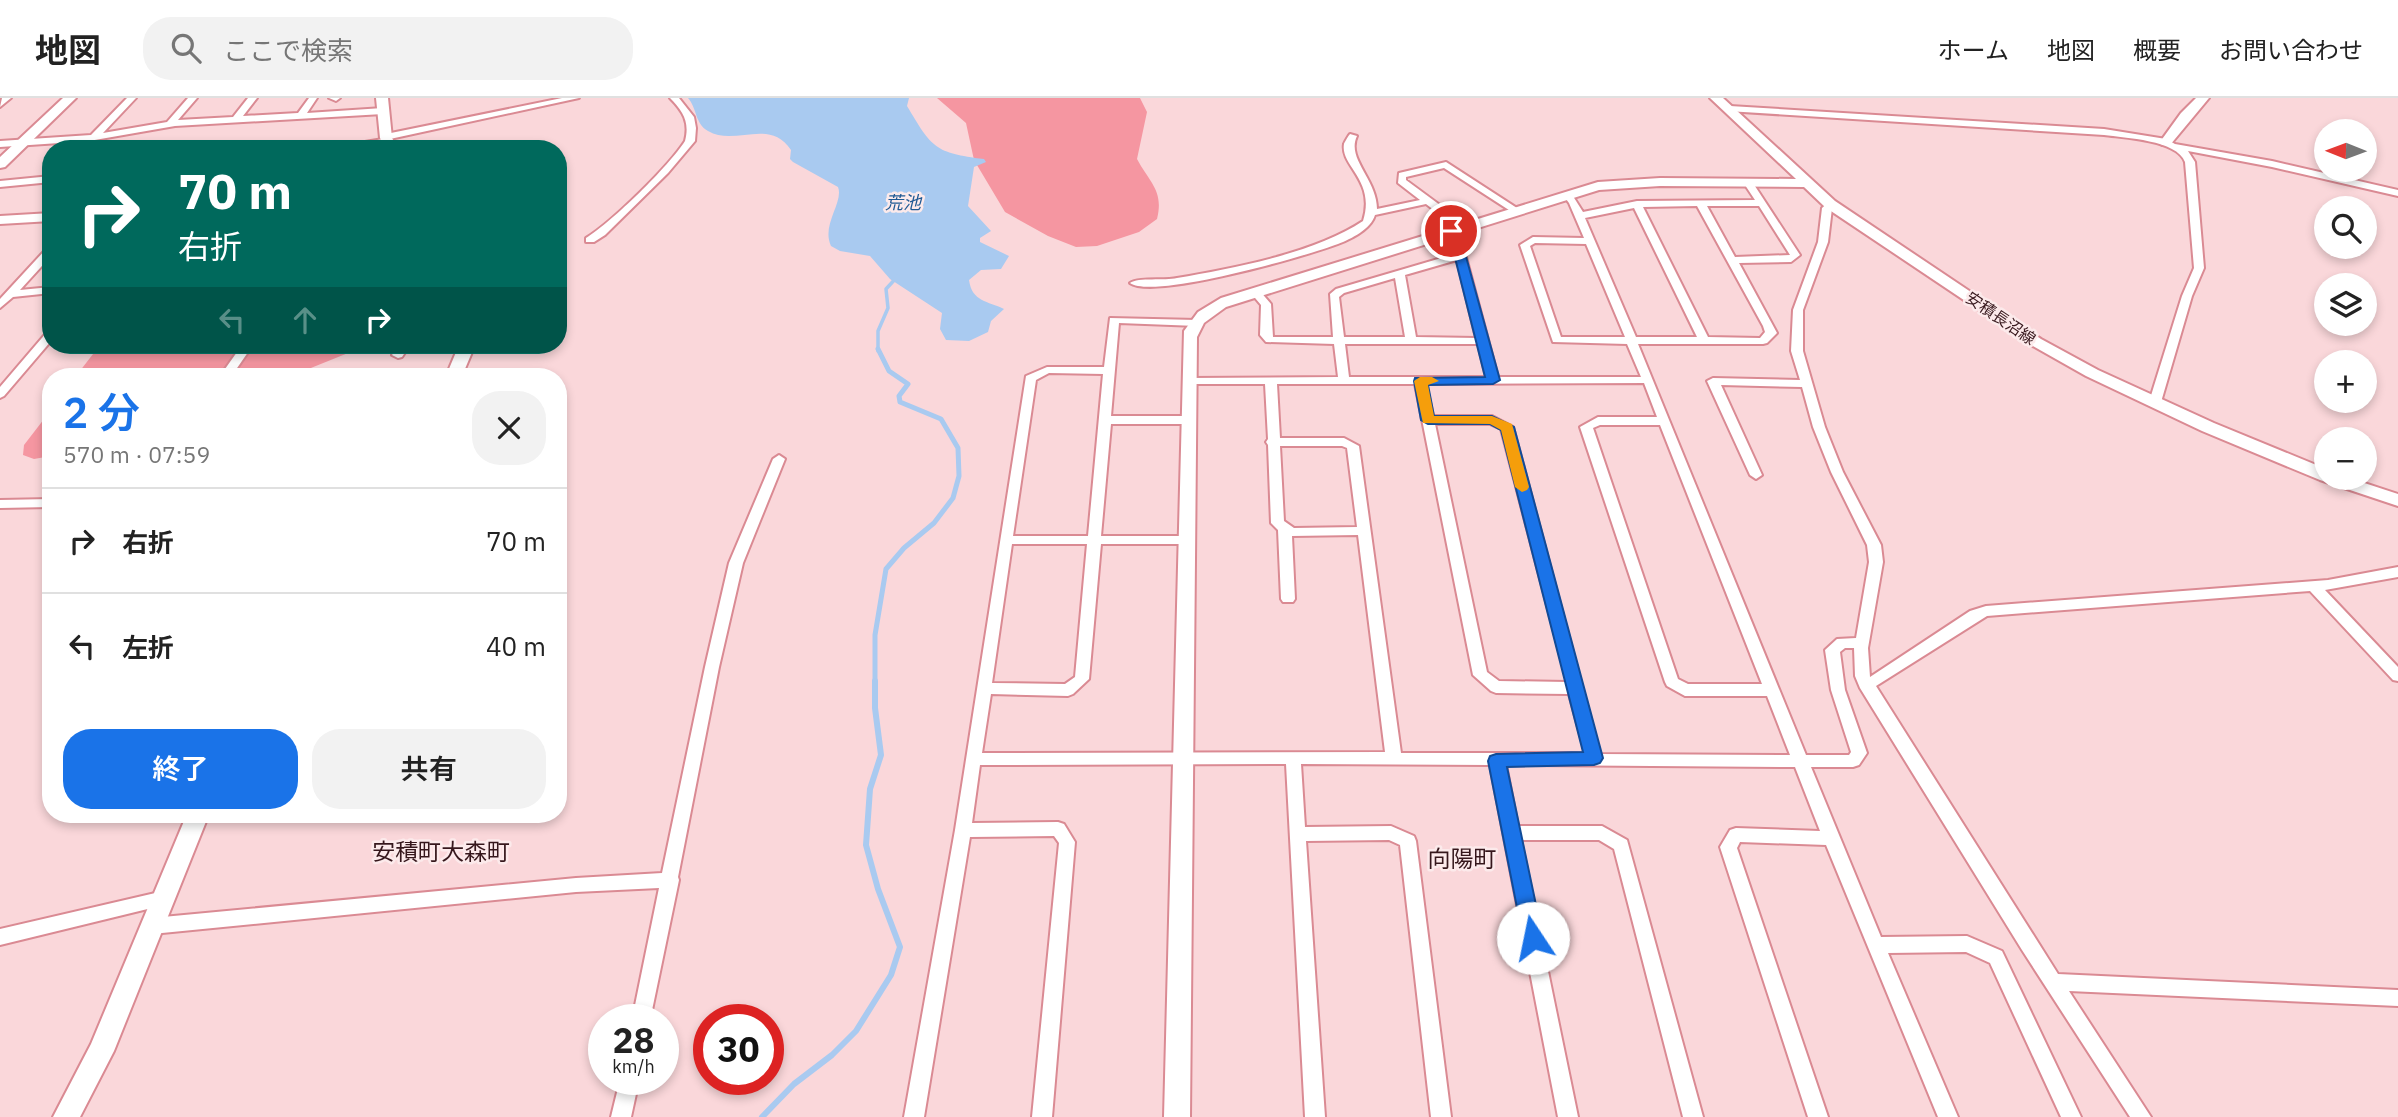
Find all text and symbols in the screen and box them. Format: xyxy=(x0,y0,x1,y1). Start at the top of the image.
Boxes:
search box xyxy=(143,17,633,80)
text: 地図 xyxy=(35,28,101,71)
icon: search xyxy=(167,29,205,67)
text: ここで検索 xyxy=(223,33,353,67)
text: ホーム xyxy=(1938,34,2009,66)
text: 地図 xyxy=(2047,34,2095,66)
text: 概要 xyxy=(2133,34,2181,66)
text: お問い合わせ xyxy=(2219,34,2363,66)
north arrow xyxy=(2314,119,2376,182)
map controls xyxy=(2314,119,2377,490)
text: 70 m xyxy=(178,159,292,222)
icon: right xyxy=(63,168,154,259)
water label: 荒池 xyxy=(885,191,923,214)
button: search xyxy=(2314,196,2377,259)
pin xyxy=(1421,201,1481,261)
icon: arrive xyxy=(1432,212,1470,250)
text: 右折 xyxy=(178,225,242,267)
button: layers xyxy=(2314,273,2377,336)
street label: 安積長沼線 xyxy=(1962,287,2040,349)
icon: left xyxy=(213,301,251,339)
icon: ahead xyxy=(286,301,324,339)
icon: right xyxy=(359,301,397,339)
button: + xyxy=(2314,350,2377,413)
text: 2 分 xyxy=(63,385,140,440)
button: close xyxy=(472,391,546,465)
button: − xyxy=(2314,427,2377,490)
text: 570 m · 07:59 xyxy=(63,439,210,469)
icon: right xyxy=(63,522,101,560)
text: 70 m xyxy=(486,524,546,558)
text: 右折 xyxy=(122,525,174,559)
icon: left xyxy=(63,627,101,665)
text: 40 m xyxy=(486,629,546,663)
text: 左折 xyxy=(122,630,174,664)
button: 終了 xyxy=(63,729,298,809)
button: 共有 xyxy=(312,729,546,809)
district label: 安積町大森町 xyxy=(372,836,510,866)
district label: 向陽町 xyxy=(1428,843,1497,873)
position arrow xyxy=(1496,901,1570,975)
speed limit sign: 30 xyxy=(693,1004,784,1095)
text: 28 xyxy=(612,1017,655,1063)
text: km/h xyxy=(612,1055,655,1078)

